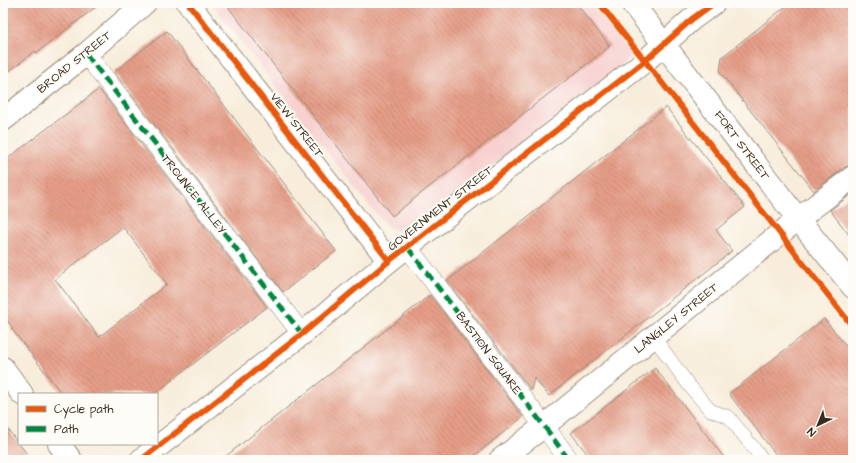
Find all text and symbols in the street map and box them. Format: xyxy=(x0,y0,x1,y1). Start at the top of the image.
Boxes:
street label: BROAD STREET xyxy=(34,27,115,98)
street label: VIEW STREET xyxy=(266,89,328,162)
street label: FORT STREET xyxy=(710,107,774,184)
street label: TROUNCE ALLEY xyxy=(157,151,230,238)
street label: GOVERNMENT STREET xyxy=(384,162,497,255)
street label: LANGLEY STREET xyxy=(631,279,722,358)
street label: BASTION SQUARE xyxy=(452,308,525,398)
legend xyxy=(18,393,158,445)
text: Cycle path xyxy=(54,401,113,419)
north arrow xyxy=(798,405,838,445)
text: Path xyxy=(54,421,79,438)
text: N xyxy=(804,424,819,440)

